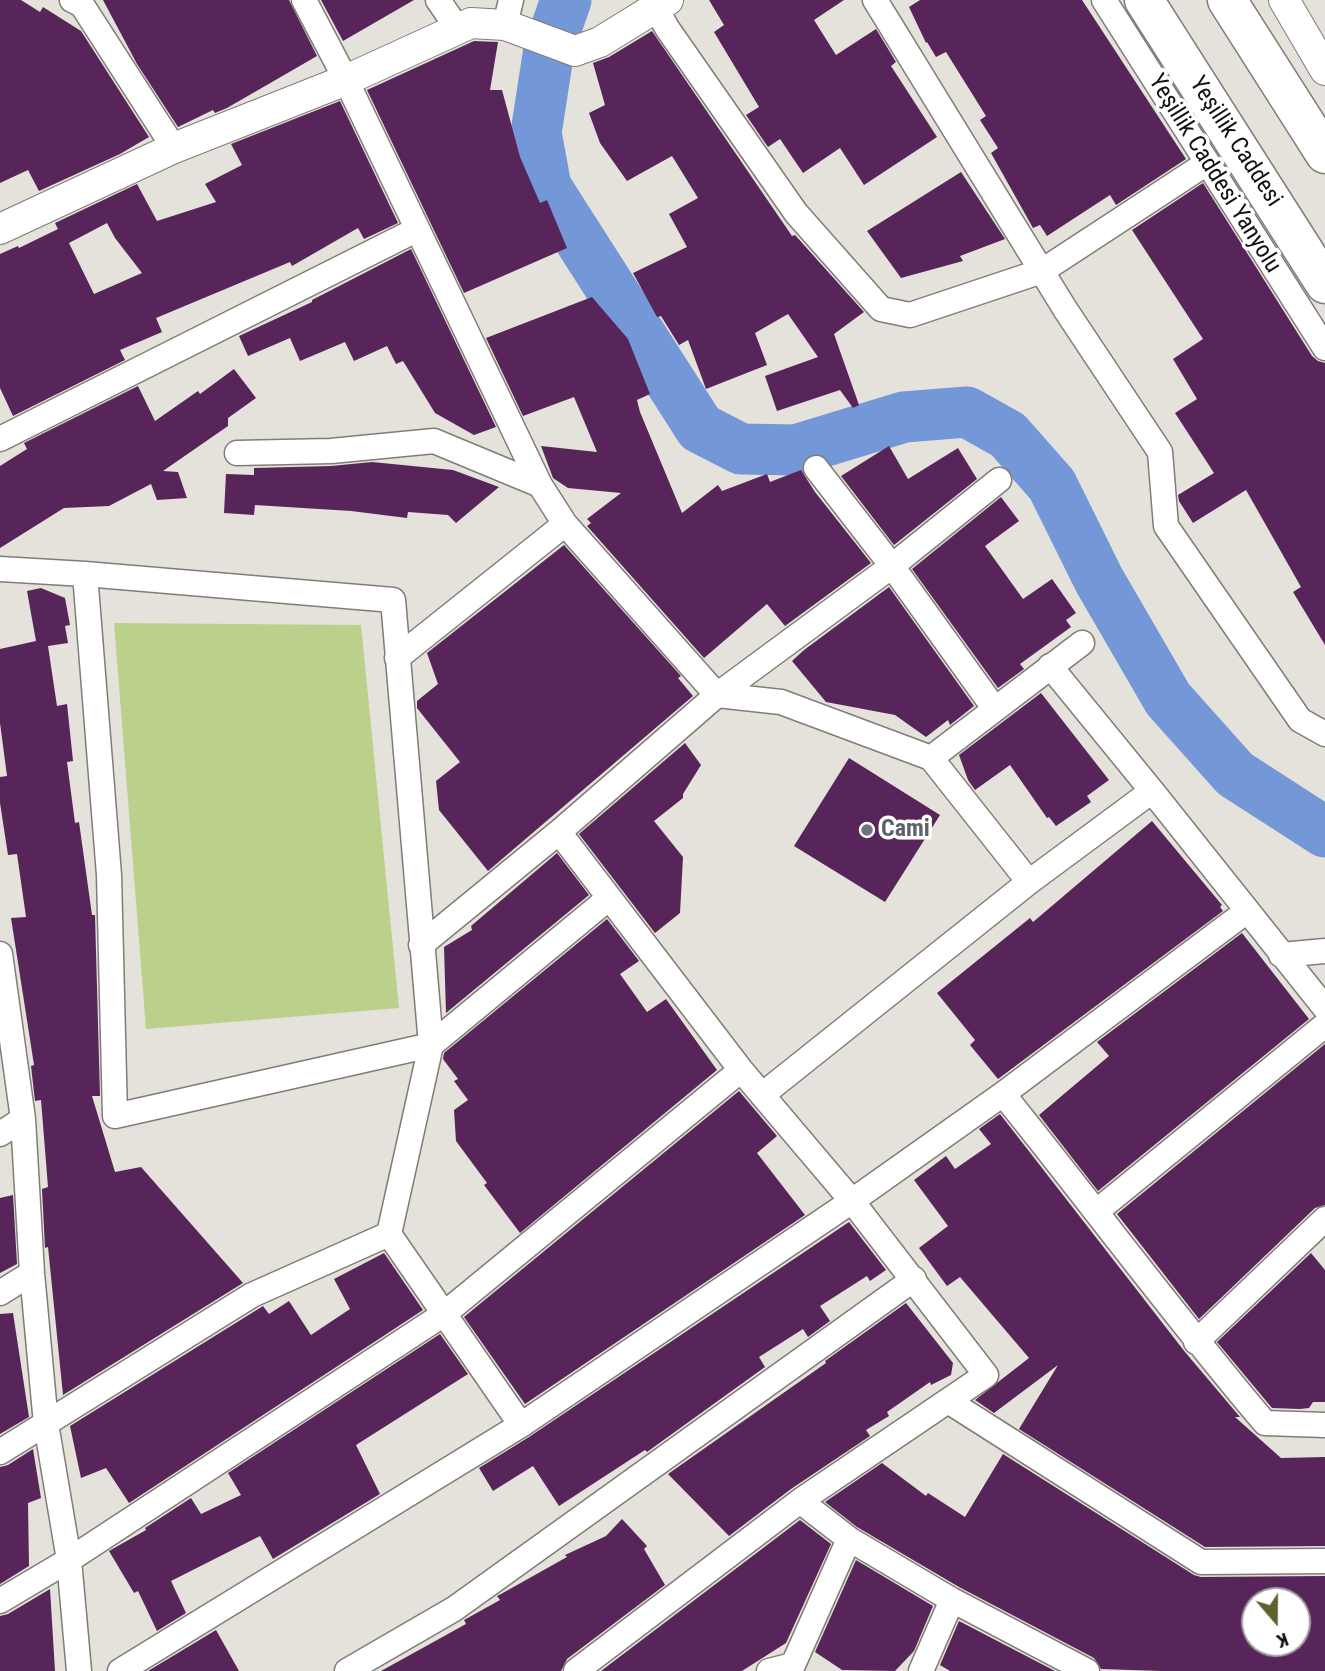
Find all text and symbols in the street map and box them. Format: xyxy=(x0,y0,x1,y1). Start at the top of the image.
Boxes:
street label: Yeşillik Caddesi Yanyolu xyxy=(1141,70,1287,278)
street label: Yeşillik Caddesi xyxy=(1182,72,1288,212)
place label: Cami xyxy=(881,816,930,844)
marker: Cami xyxy=(859,822,875,838)
north arrow xyxy=(1241,1587,1311,1657)
text: K xyxy=(1274,1628,1292,1653)

